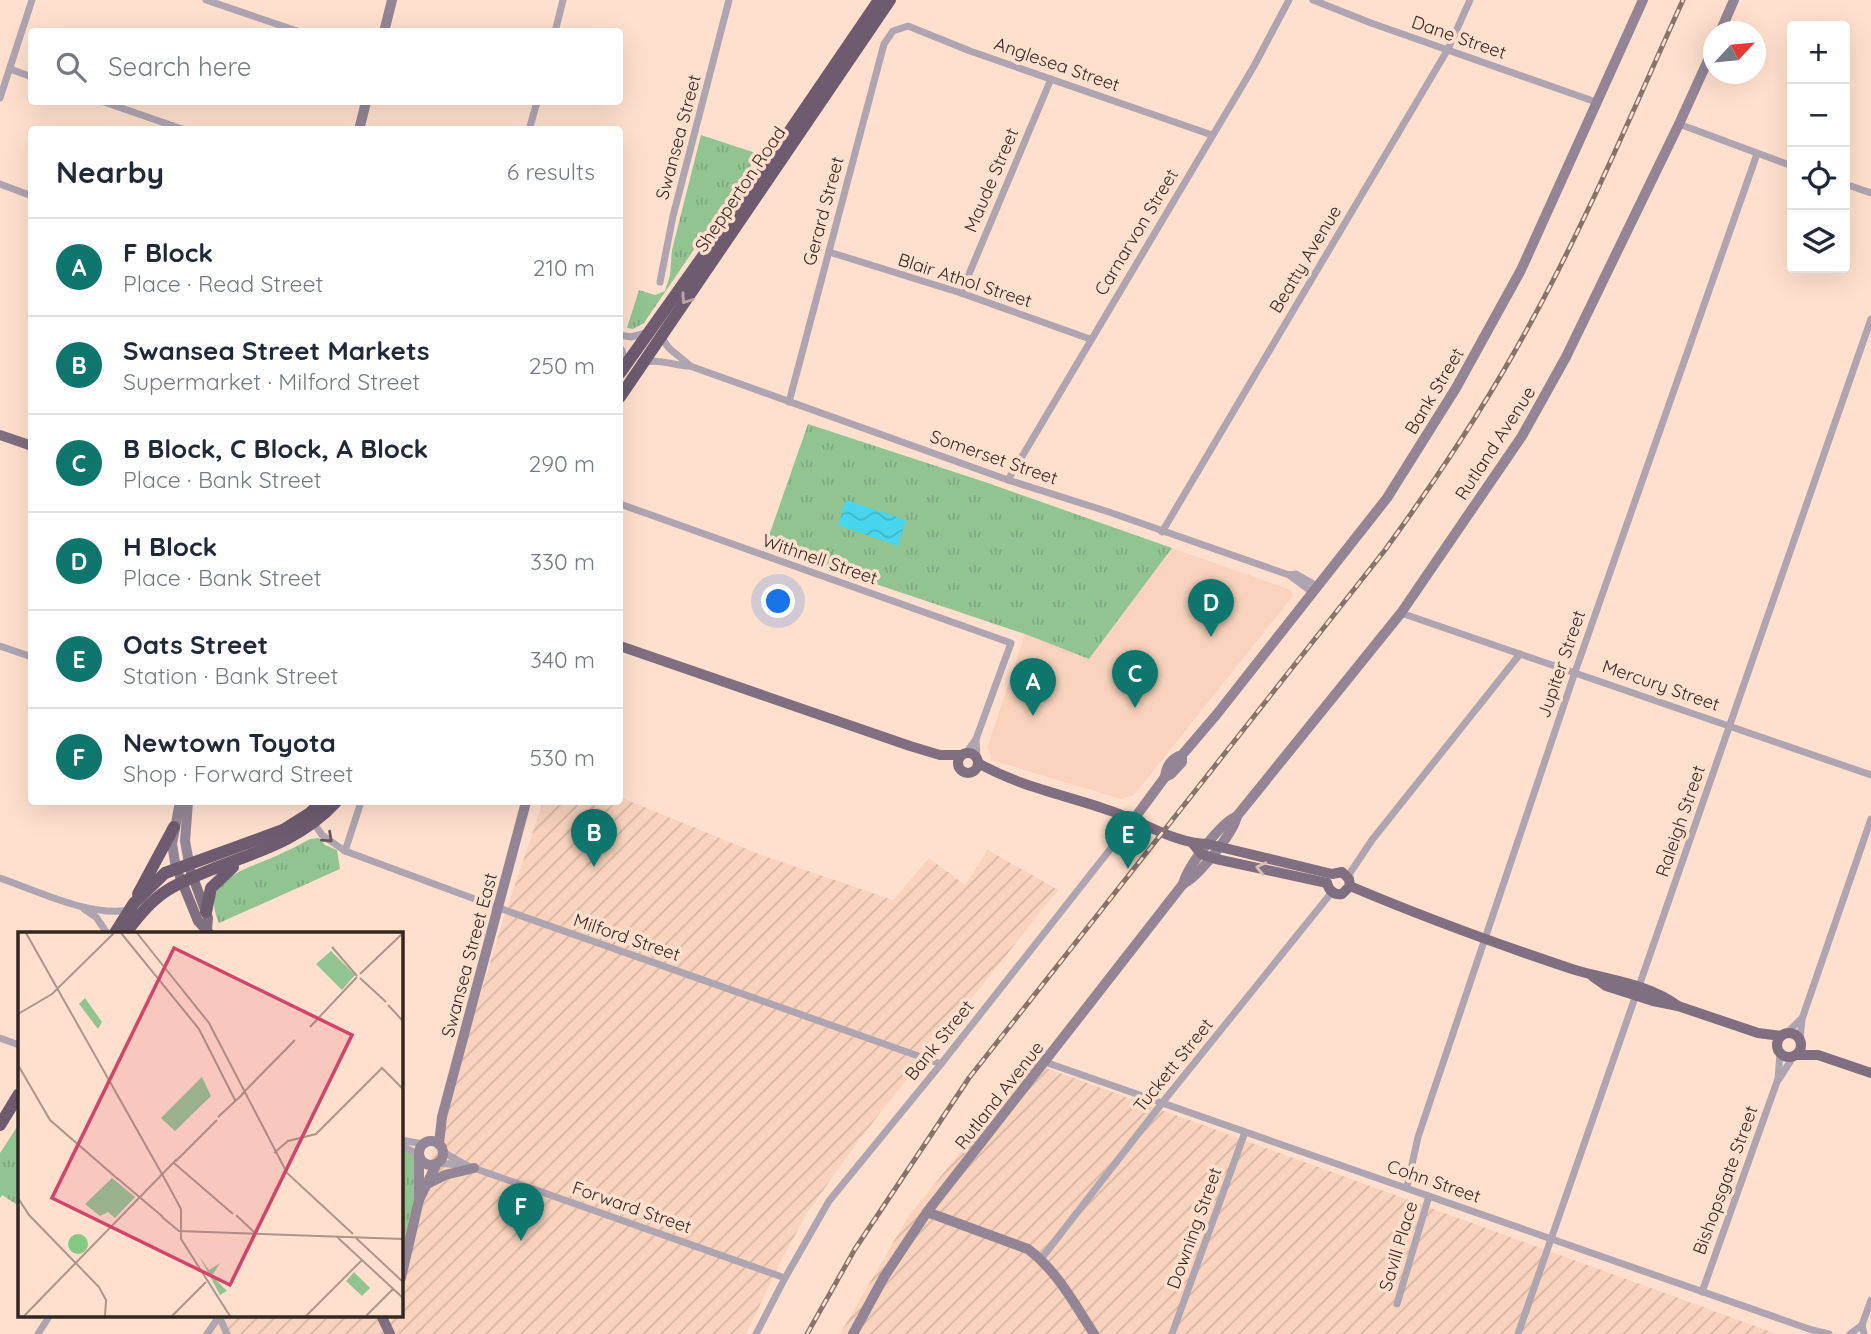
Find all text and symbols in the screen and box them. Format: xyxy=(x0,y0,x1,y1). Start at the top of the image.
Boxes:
street label: Dane Street xyxy=(1409,10,1509,64)
north arrow xyxy=(1703,21,1766,84)
map controls xyxy=(1787,21,1850,273)
button: + xyxy=(1787,21,1850,84)
search box xyxy=(28,28,623,105)
street label: Anglesea Street xyxy=(991,32,1123,96)
icon: search xyxy=(52,48,90,86)
text: Search here xyxy=(108,50,252,83)
street label: Swansea Street xyxy=(650,72,706,202)
button: − xyxy=(1787,84,1850,147)
street label: Shepperton Road xyxy=(690,122,790,256)
street label: Maude Street xyxy=(959,124,1023,236)
button: locate xyxy=(1787,147,1850,210)
text: Nearby xyxy=(56,153,164,191)
street label: Gerard Street xyxy=(797,154,849,268)
text: 6 results xyxy=(507,157,595,186)
street label: Carnarvon Street xyxy=(1089,165,1183,299)
street label: Beatty Avenue xyxy=(1264,201,1346,317)
button: layers xyxy=(1787,210,1850,273)
text: F Block xyxy=(123,236,213,269)
street label: Blair Athol Street xyxy=(895,248,1035,312)
text: A xyxy=(72,253,86,282)
text: 210 m xyxy=(533,253,595,282)
text: Place · Read Street xyxy=(123,269,323,298)
one-way arrow xyxy=(682,291,694,304)
text: Swansea Street Markets xyxy=(123,334,430,367)
street label: Bank Street xyxy=(1399,344,1469,438)
text: B xyxy=(71,351,87,380)
text: 250 m xyxy=(529,351,595,380)
text: Supermarket · Milford Street xyxy=(123,367,420,396)
street label: Rutland Avenue xyxy=(1450,382,1540,504)
street label: Somerset Street xyxy=(927,424,1061,490)
text: B Block, C Block, A Block xyxy=(123,432,428,465)
text: C xyxy=(72,449,86,478)
text: 290 m xyxy=(528,449,595,478)
text: Place · Bank Street xyxy=(123,465,322,494)
street label: Withnell Street xyxy=(759,529,881,589)
text: H Block xyxy=(123,530,217,563)
text: D xyxy=(71,547,87,576)
text: 330 m xyxy=(530,547,595,576)
text: Place · Bank Street xyxy=(123,563,322,592)
pin: D xyxy=(1188,579,1234,637)
your location xyxy=(761,584,795,618)
street label: Jupiter Street xyxy=(1532,607,1590,721)
text: Oats Street xyxy=(123,628,268,661)
text: E xyxy=(72,645,86,674)
text: 340 m xyxy=(530,645,595,674)
pin: C xyxy=(1112,650,1158,708)
street label: Mercury Street xyxy=(1599,654,1723,716)
pin: A xyxy=(1010,658,1056,716)
text: Station · Bank Street xyxy=(123,661,338,690)
text: Newtown Toyota xyxy=(123,726,336,759)
text: F xyxy=(73,743,85,772)
text: 530 m xyxy=(529,743,595,772)
text: Shop · Forward Street xyxy=(123,759,353,788)
street label: Raleigh Street xyxy=(1650,762,1710,880)
pin: B xyxy=(571,809,617,867)
pin: E xyxy=(1105,811,1151,869)
one-way arrow xyxy=(319,830,332,843)
one-way arrow xyxy=(1255,862,1267,877)
street label: Swansea Street East xyxy=(436,870,502,1040)
street label: Milford Street xyxy=(571,908,683,966)
inset map xyxy=(18,932,402,1316)
street label: Bank Street xyxy=(900,995,978,1085)
street label: Tuckett Street xyxy=(1128,1013,1218,1117)
street label: Rutland Avenue xyxy=(950,1036,1048,1154)
street label: Bishopsgate Street xyxy=(1687,1102,1763,1258)
street label: Cohn Street xyxy=(1384,1154,1484,1208)
street label: Downing Street xyxy=(1161,1164,1227,1292)
street label: Forward Street xyxy=(569,1176,695,1238)
pin: F xyxy=(498,1183,544,1241)
street label: Savill Place xyxy=(1373,1198,1423,1294)

